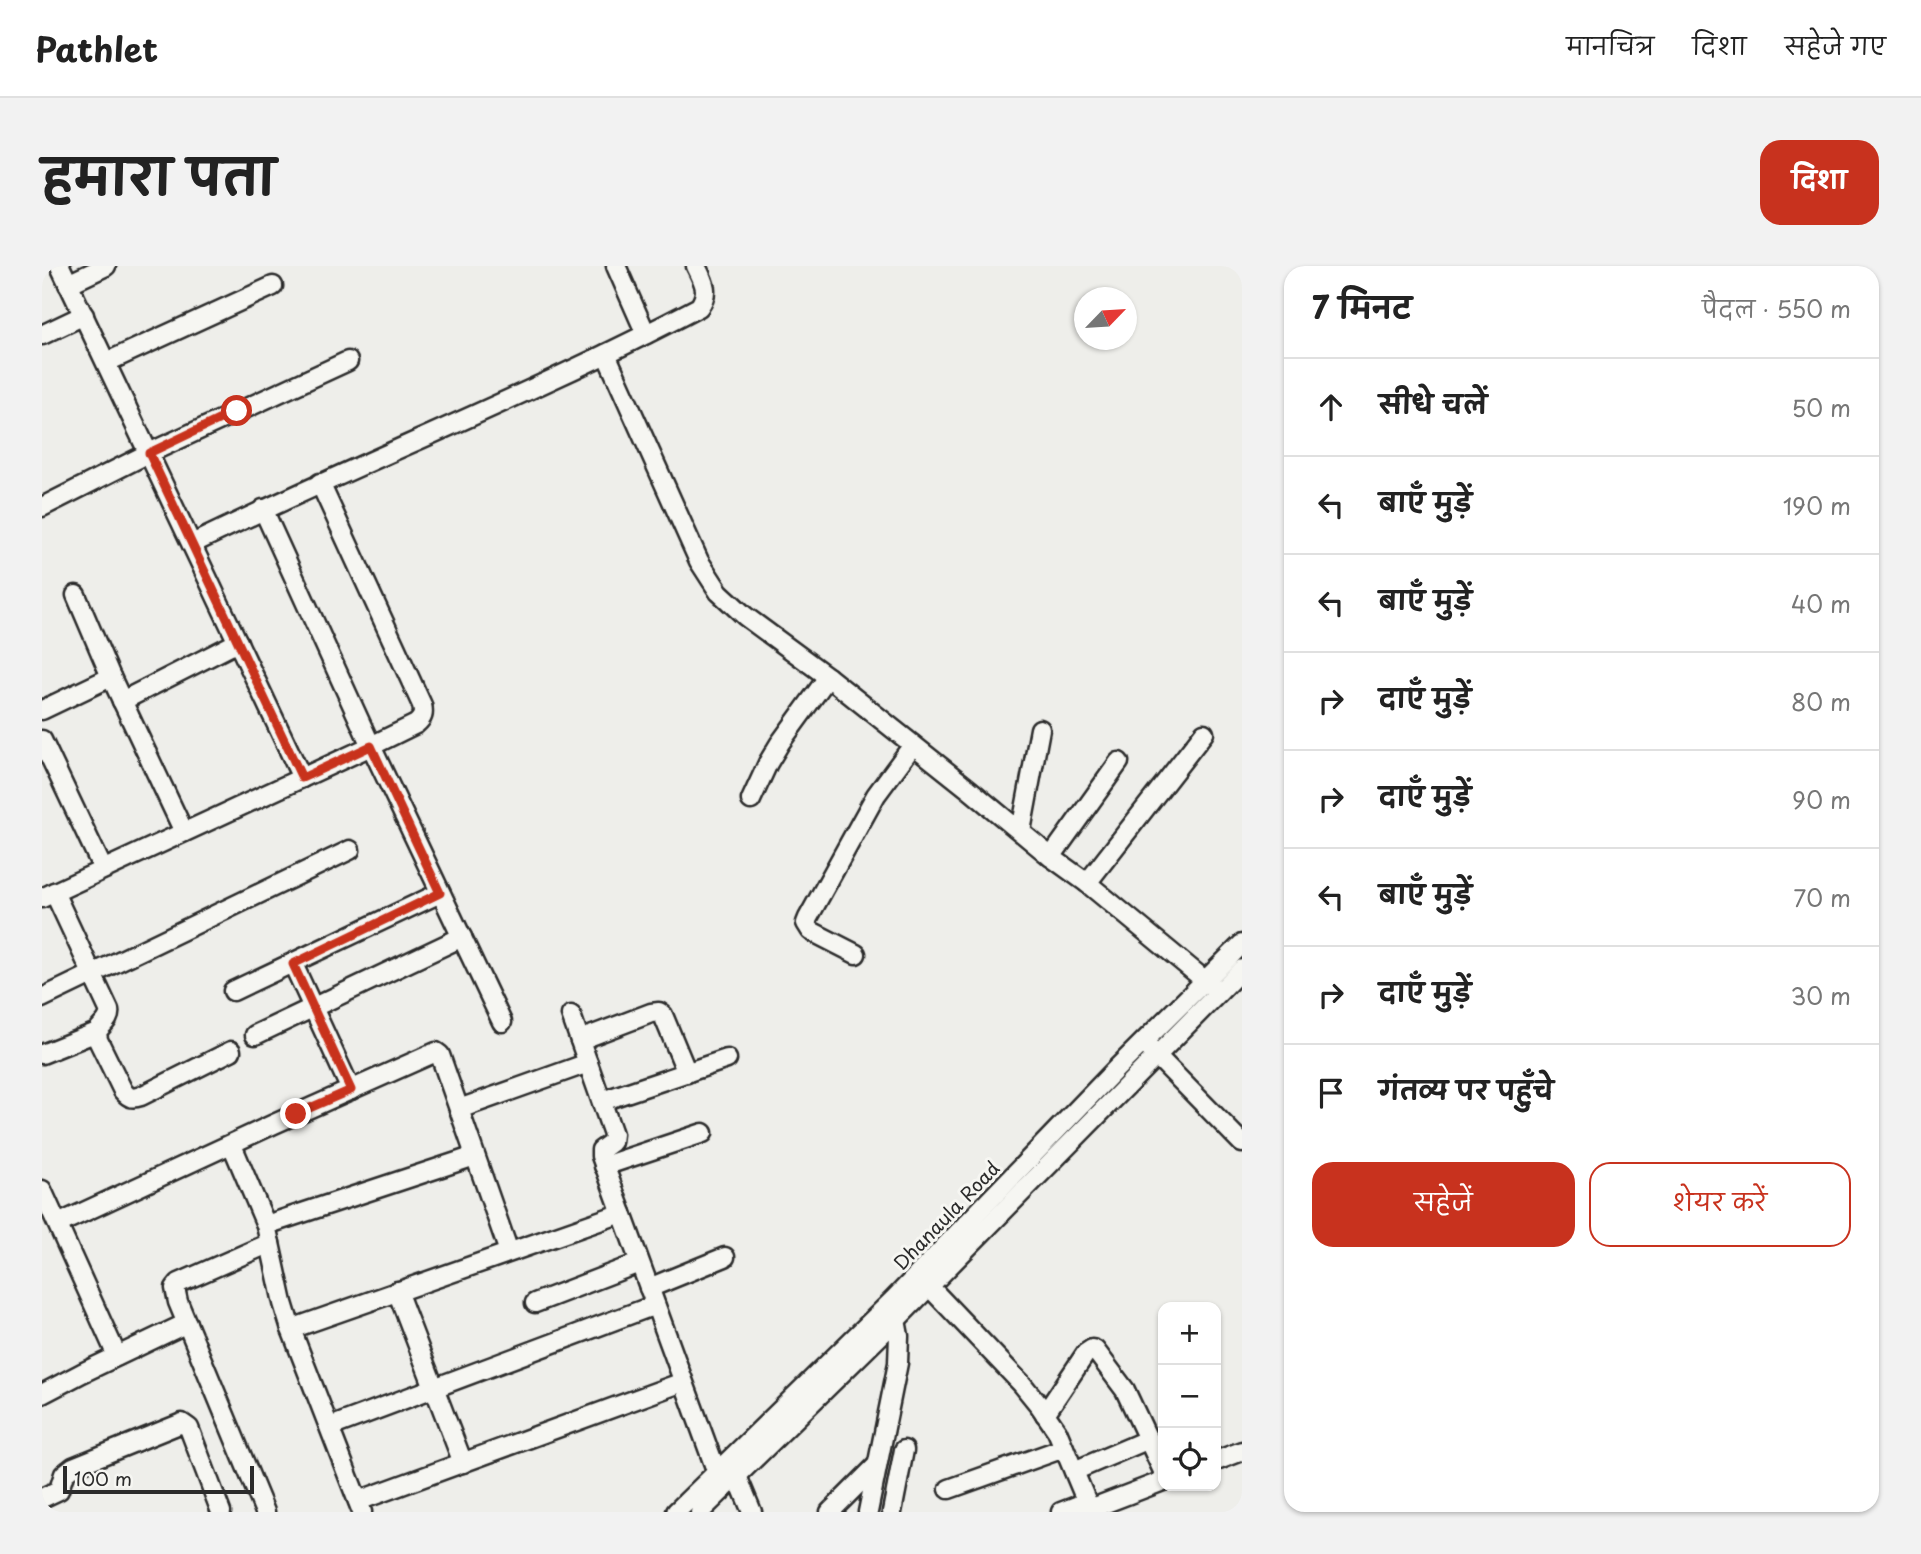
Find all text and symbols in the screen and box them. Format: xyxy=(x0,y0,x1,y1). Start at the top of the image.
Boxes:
text: Pathlet xyxy=(35,23,158,73)
text: मानचित्र xyxy=(1566,27,1654,63)
text: दिशा xyxy=(1692,27,1747,63)
text: सहेजे गए xyxy=(1785,27,1886,63)
text: हमारा पता xyxy=(42,138,276,212)
button: दिशा xyxy=(1760,140,1879,225)
text: 7 मिनट xyxy=(1312,284,1412,329)
north arrow xyxy=(1074,287,1137,350)
text: पैदल · 550 m xyxy=(1702,291,1851,326)
text: सीधे चलें xyxy=(1379,384,1487,423)
icon: ahead xyxy=(1312,388,1350,426)
text: 50 m xyxy=(1791,390,1851,425)
route start xyxy=(221,395,252,426)
text: बाएँ मुड़ें xyxy=(1379,482,1472,521)
icon: left xyxy=(1312,486,1350,524)
text: 190 m xyxy=(1783,488,1851,523)
text: बाएँ मुड़ें xyxy=(1379,580,1472,619)
icon: left xyxy=(1312,584,1350,622)
text: 40 m xyxy=(1791,586,1851,621)
text: दाएँ मुड़ें xyxy=(1379,678,1471,717)
icon: right xyxy=(1312,682,1350,720)
text: 80 m xyxy=(1791,684,1851,719)
text: दाएँ मुड़ें xyxy=(1379,776,1471,815)
icon: right xyxy=(1312,780,1350,818)
text: 90 m xyxy=(1792,782,1851,817)
text: बाएँ मुड़ें xyxy=(1379,874,1472,913)
icon: left xyxy=(1312,878,1350,916)
text: 70 m xyxy=(1793,880,1851,915)
text: दाएँ मुड़ें xyxy=(1379,972,1471,1011)
icon: right xyxy=(1312,976,1350,1014)
text: 30 m xyxy=(1790,978,1851,1013)
text: गंतव्य पर पहुँचे xyxy=(1379,1070,1554,1109)
icon: arrive xyxy=(1312,1074,1350,1112)
route end xyxy=(280,1098,311,1129)
street label: Dhanaula Road xyxy=(887,1154,1005,1276)
button: सहेजें xyxy=(1312,1162,1575,1247)
button: शेयर करें xyxy=(1589,1162,1851,1247)
map controls xyxy=(1158,1302,1221,1491)
button: + xyxy=(1158,1302,1221,1365)
button: − xyxy=(1158,1365,1221,1428)
button: locate xyxy=(1158,1428,1221,1491)
scale bar xyxy=(63,1463,254,1495)
text: 100 m xyxy=(74,1464,132,1492)

